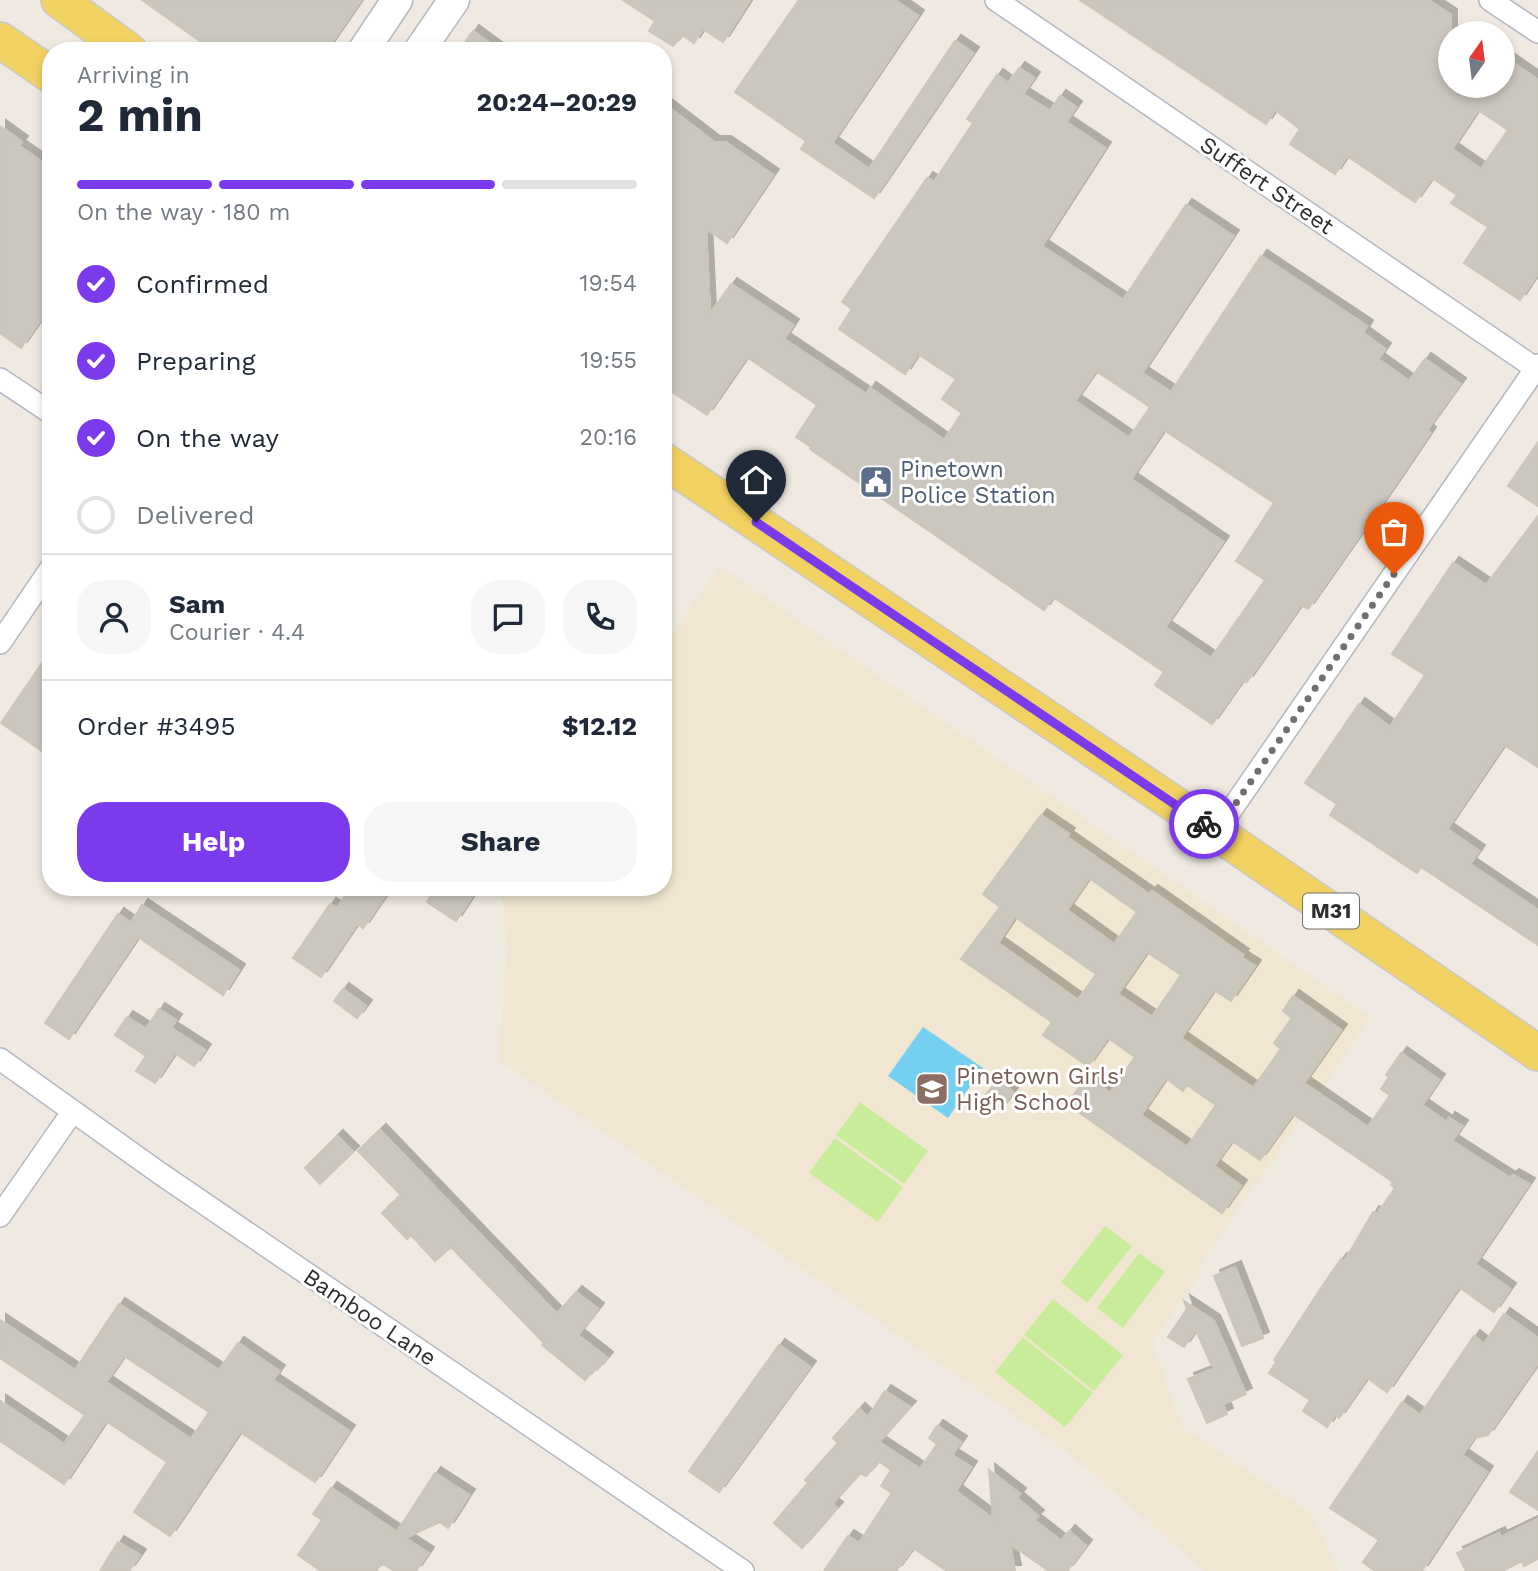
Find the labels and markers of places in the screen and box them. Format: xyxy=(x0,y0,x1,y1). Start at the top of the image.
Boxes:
pin xyxy=(726,450,786,522)
place label: Pinetown Police Station xyxy=(900,456,1056,509)
public building icon: Pinetown Police Station xyxy=(857,463,895,501)
pin xyxy=(1364,502,1424,574)
place label: Pinetown Girls' High School xyxy=(956,1063,1124,1116)
school or university icon: Pinetown Girls' High School xyxy=(913,1070,951,1108)

